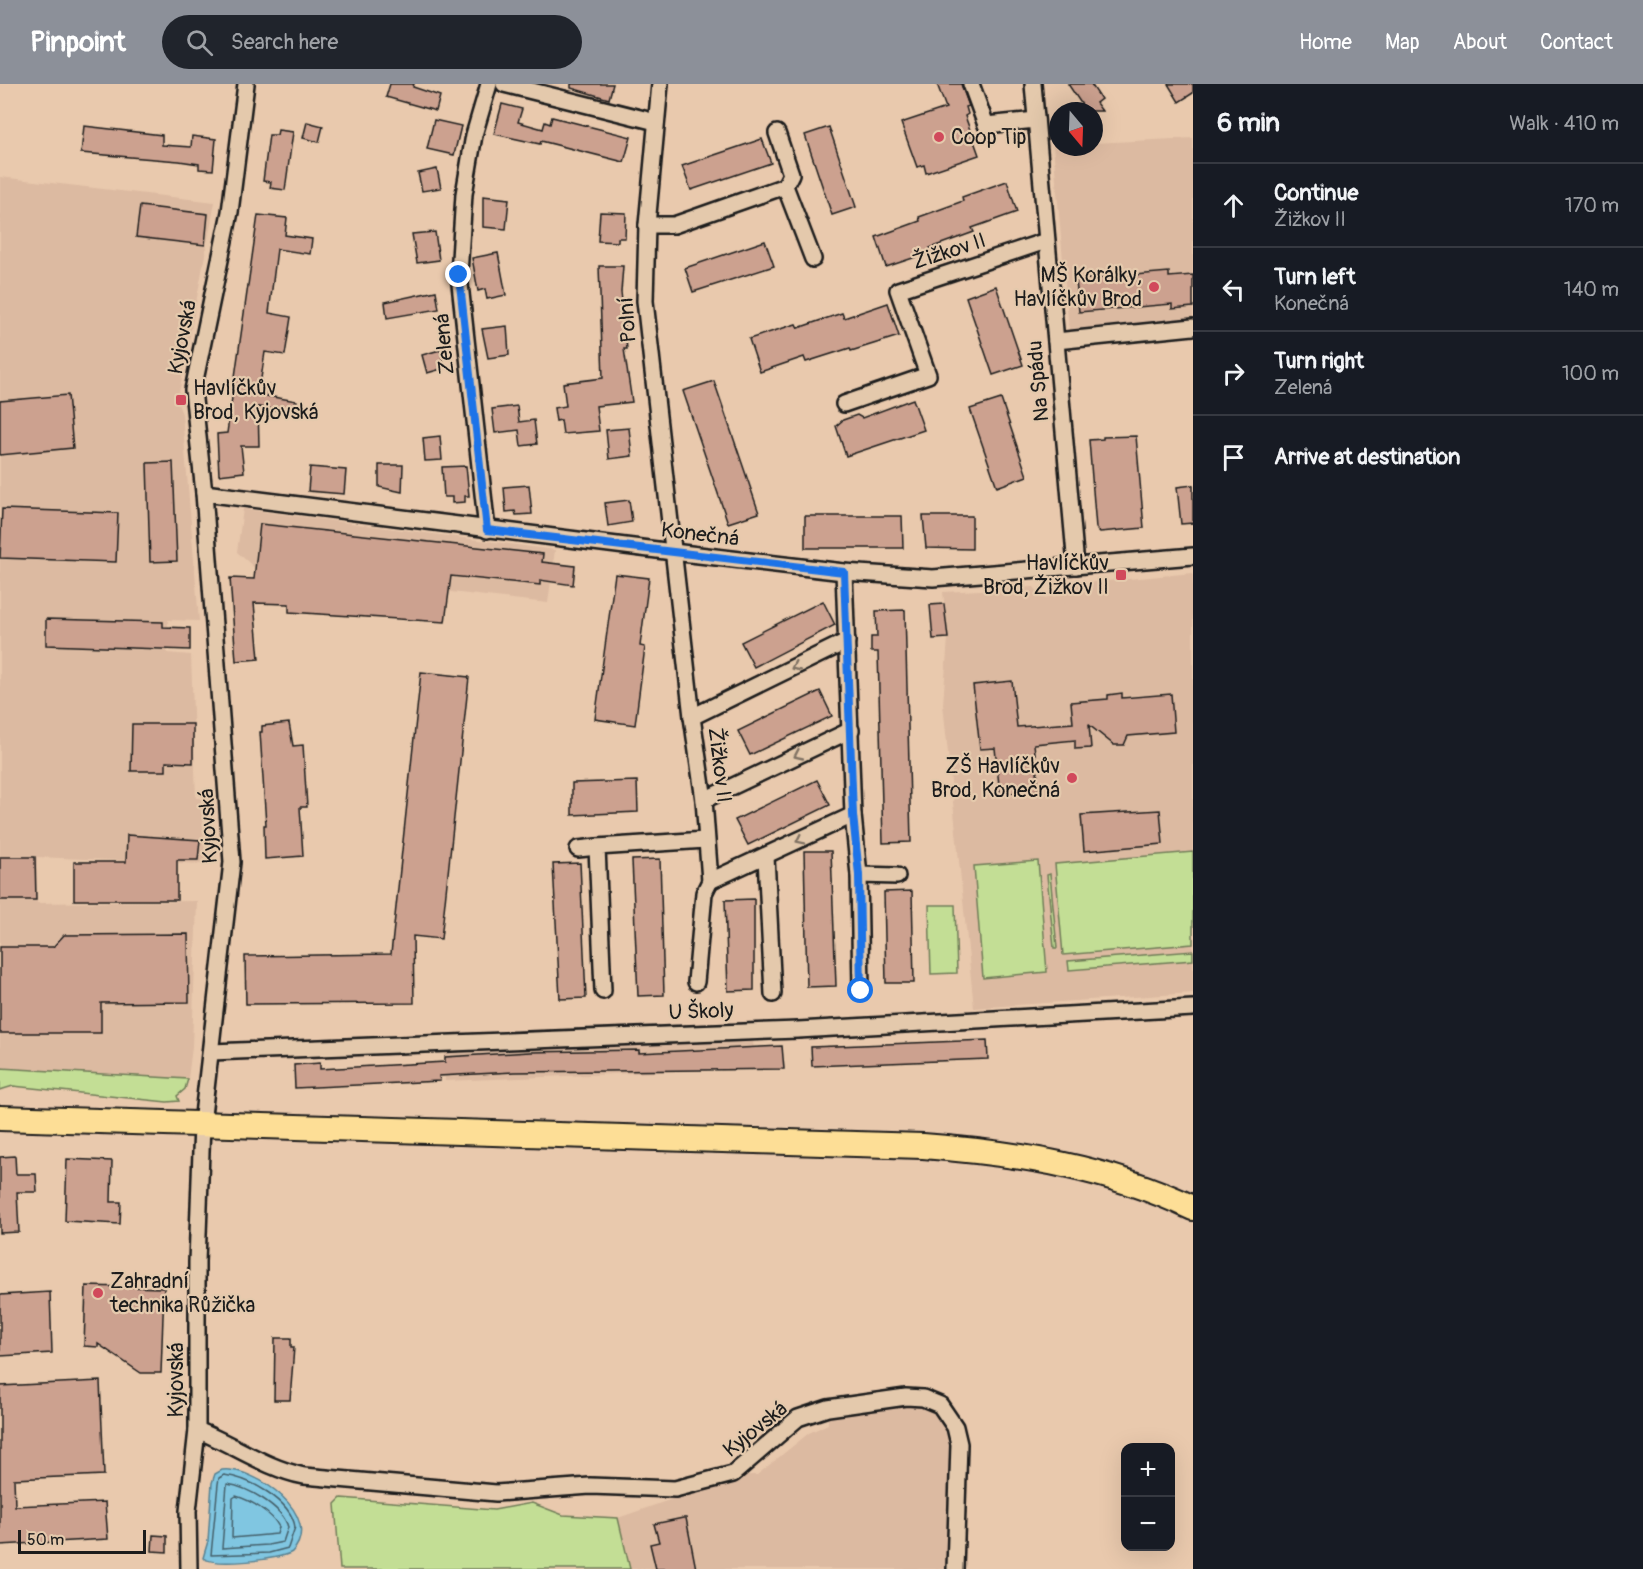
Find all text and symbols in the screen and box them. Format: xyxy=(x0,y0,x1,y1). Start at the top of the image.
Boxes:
search box xyxy=(162,15,582,69)
text: Pinpoint xyxy=(30,25,126,60)
icon: search xyxy=(183,26,216,59)
text: Search here xyxy=(231,28,338,56)
text: Home xyxy=(1299,29,1352,56)
text: Map xyxy=(1385,29,1420,56)
text: About xyxy=(1453,29,1507,56)
text: Contact xyxy=(1540,29,1613,56)
north arrow xyxy=(1049,102,1103,156)
text: 6 min xyxy=(1217,107,1280,139)
text: Walk · 410 m xyxy=(1509,111,1619,136)
place label: Coop Tip xyxy=(951,124,1027,151)
marker: Coop Tip xyxy=(932,130,946,144)
text: Continue xyxy=(1274,179,1358,207)
icon: ahead xyxy=(1217,189,1250,222)
text: 170 m xyxy=(1565,193,1619,218)
text: Žižkov II xyxy=(1274,207,1346,232)
street label: Žižkov II xyxy=(909,227,989,276)
route end xyxy=(445,261,471,287)
place label: MŠ Korálky, Havlíčkův Brod xyxy=(1014,261,1142,313)
text: Turn left xyxy=(1274,263,1356,291)
icon: left xyxy=(1217,273,1250,306)
text: 140 m xyxy=(1564,277,1619,302)
marker: MŠ Korálky, Havlíčkův Brod xyxy=(1147,280,1161,294)
text: Konečná xyxy=(1274,291,1349,316)
street label: Polní xyxy=(612,296,643,344)
street label: Kyjovská xyxy=(162,298,203,377)
street label: Zelená xyxy=(428,312,461,376)
street label: Na Spádu xyxy=(1022,339,1055,423)
text: Turn right xyxy=(1274,347,1364,375)
icon: right xyxy=(1217,357,1250,390)
text: 100 m xyxy=(1562,361,1619,386)
place label: Havlíčkův Brod, Kyjovská xyxy=(193,375,319,426)
text: Zelená xyxy=(1274,375,1332,400)
marker: Havlíčkův Brod, Kyjovská xyxy=(174,393,188,407)
icon: arrive xyxy=(1217,441,1250,474)
text: Arrive at destination xyxy=(1274,443,1460,471)
street label: Konečná xyxy=(659,516,741,553)
place label: Havlíčkův Brod, Žižkov II xyxy=(983,550,1109,601)
marker: Havlíčkův Brod, Žižkov II xyxy=(1114,568,1128,582)
one-way arrow xyxy=(790,660,801,671)
street label: Žižkov II xyxy=(702,726,738,804)
one-way arrow xyxy=(793,748,804,760)
place label: ZŠ Havlíčkův Brod, Konečná xyxy=(931,752,1060,804)
marker: ZŠ Havlíčkův Brod, Konečná xyxy=(1065,771,1079,785)
street label: Kyjovská xyxy=(193,788,224,864)
one-way arrow xyxy=(795,833,806,845)
route start xyxy=(847,977,873,1003)
street label: U Školy xyxy=(668,996,734,1026)
place label: Zahradní technika Růžička xyxy=(109,1268,255,1319)
marker: Zahradní technika Růžička xyxy=(91,1286,105,1300)
street label: Kyjovská xyxy=(163,1342,190,1418)
street label: Kyjovská xyxy=(718,1395,793,1464)
map controls xyxy=(1121,1443,1175,1551)
button: + xyxy=(1121,1443,1175,1497)
button: − xyxy=(1121,1497,1175,1551)
scale bar xyxy=(18,1527,146,1554)
text: 50 m xyxy=(27,1530,64,1550)

